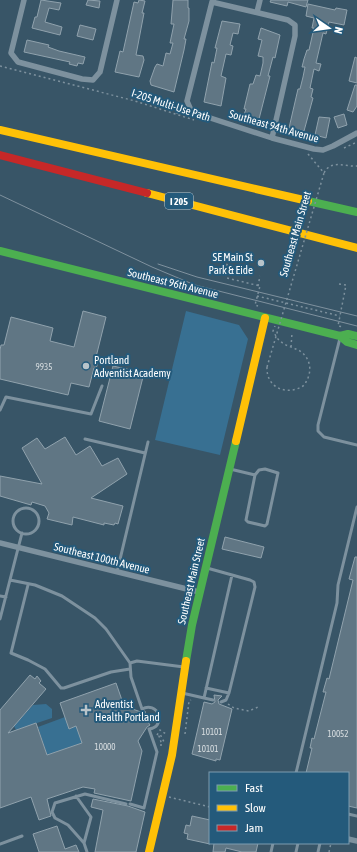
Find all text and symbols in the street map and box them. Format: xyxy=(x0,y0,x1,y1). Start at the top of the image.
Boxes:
north arrow xyxy=(309,8,349,48)
text: N xyxy=(332,26,345,35)
street label: I-205 Multi-Use Path xyxy=(130,87,212,123)
street label: Southeast 94th Avenue xyxy=(228,107,320,145)
street label: Southeast Main Street xyxy=(277,190,313,278)
road number: I 205 xyxy=(165,193,193,209)
place label: SE Main St Park & Eide xyxy=(208,251,253,276)
marker: SE Main St Park & Eide xyxy=(256,258,266,268)
street label: Southeast 96th Avenue xyxy=(126,266,220,300)
place label: Portland Adventist Academy xyxy=(94,354,171,379)
marker: Portland Adventist Academy xyxy=(81,361,91,371)
house number: 9935 xyxy=(36,362,52,372)
street label: Southeast Main Street xyxy=(175,537,207,625)
street label: Southeast 100th Avenue xyxy=(53,540,151,576)
place label: Adventist Health Portland xyxy=(95,698,160,723)
marker: Adventist Health Portland xyxy=(80,704,92,716)
house number: 10101 xyxy=(201,727,223,737)
house number: 10052 xyxy=(327,729,349,739)
house number: 10000 xyxy=(94,742,116,752)
house number: 10101 xyxy=(197,744,219,754)
legend xyxy=(209,772,349,844)
text: Fast xyxy=(245,781,263,795)
text: Slow xyxy=(245,801,266,815)
text: Jam xyxy=(245,821,263,835)

